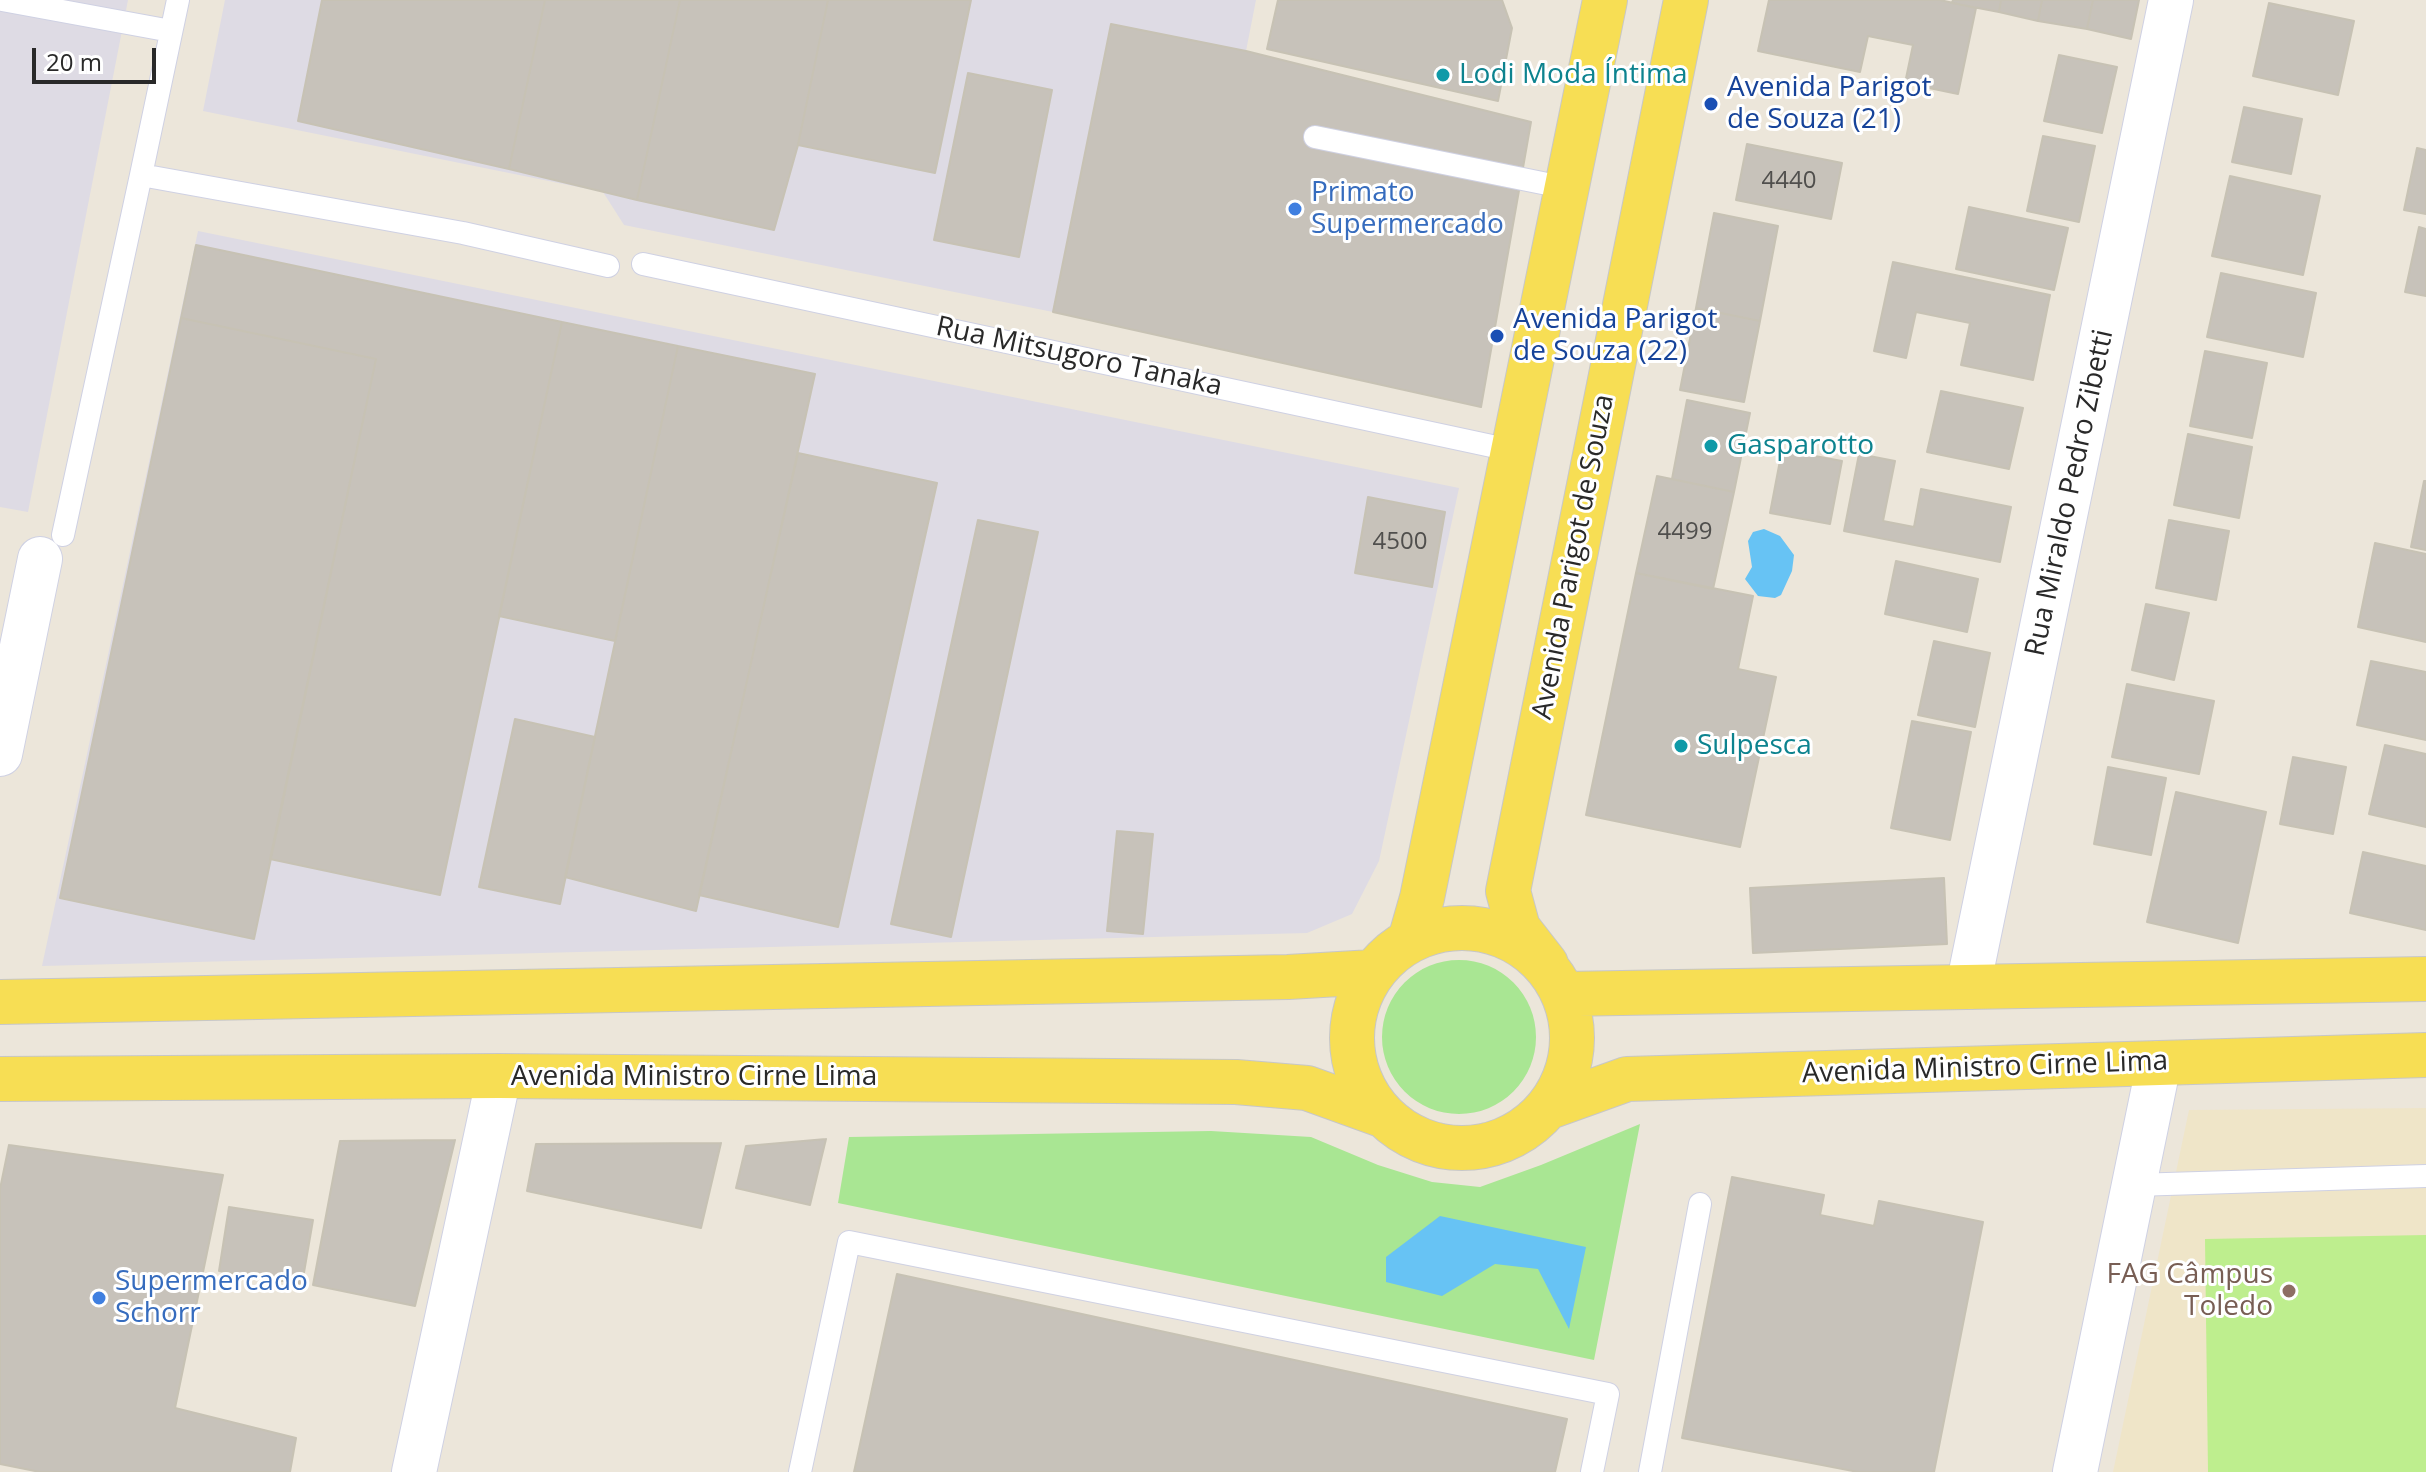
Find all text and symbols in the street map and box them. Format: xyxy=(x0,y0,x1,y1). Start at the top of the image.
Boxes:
scale bar xyxy=(36,32,160,82)
text: 20 m xyxy=(46,45,102,78)
place label: Lodi Moda Íntima xyxy=(1459,58,1687,92)
marker: Lodi Moda Íntima xyxy=(1434,66,1452,84)
place label: Avenida Parigot de Souza (21) xyxy=(1727,71,1932,137)
marker: Avenida Parigot de Souza (21) xyxy=(1702,95,1720,113)
house number: 4440 xyxy=(1762,167,1816,195)
place label: Primato Supermercado xyxy=(1311,176,1504,242)
marker: Primato Supermercado xyxy=(1286,200,1304,218)
place label: Avenida Parigot de Souza (22) xyxy=(1513,303,1718,369)
street label: Rua Mitsugoro Tanaka xyxy=(933,310,1225,404)
marker: Avenida Parigot de Souza (22) xyxy=(1488,327,1506,345)
street label: Rua Miraldo Pedro Zibetti xyxy=(2019,327,2121,659)
street label: Avenida Parigot de Souza xyxy=(1526,392,1622,722)
place label: Gasparotto xyxy=(1727,429,1874,463)
marker: Gasparotto xyxy=(1702,437,1720,455)
house number: 4499 xyxy=(1658,518,1712,546)
house number: 4500 xyxy=(1373,528,1427,556)
place label: Sulpesca xyxy=(1697,729,1812,763)
marker: Sulpesca xyxy=(1672,737,1690,755)
street label: Avenida Ministro Cirne Lima xyxy=(1801,1045,2169,1091)
street label: Avenida Ministro Cirne Lima xyxy=(511,1060,877,1094)
place label: FAG Câmpus Toledo xyxy=(2106,1258,2273,1324)
place label: Supermercado Schorr xyxy=(115,1265,308,1331)
marker: FAG Câmpus Toledo xyxy=(2280,1282,2298,1300)
marker: Supermercado Schorr xyxy=(90,1289,108,1307)

